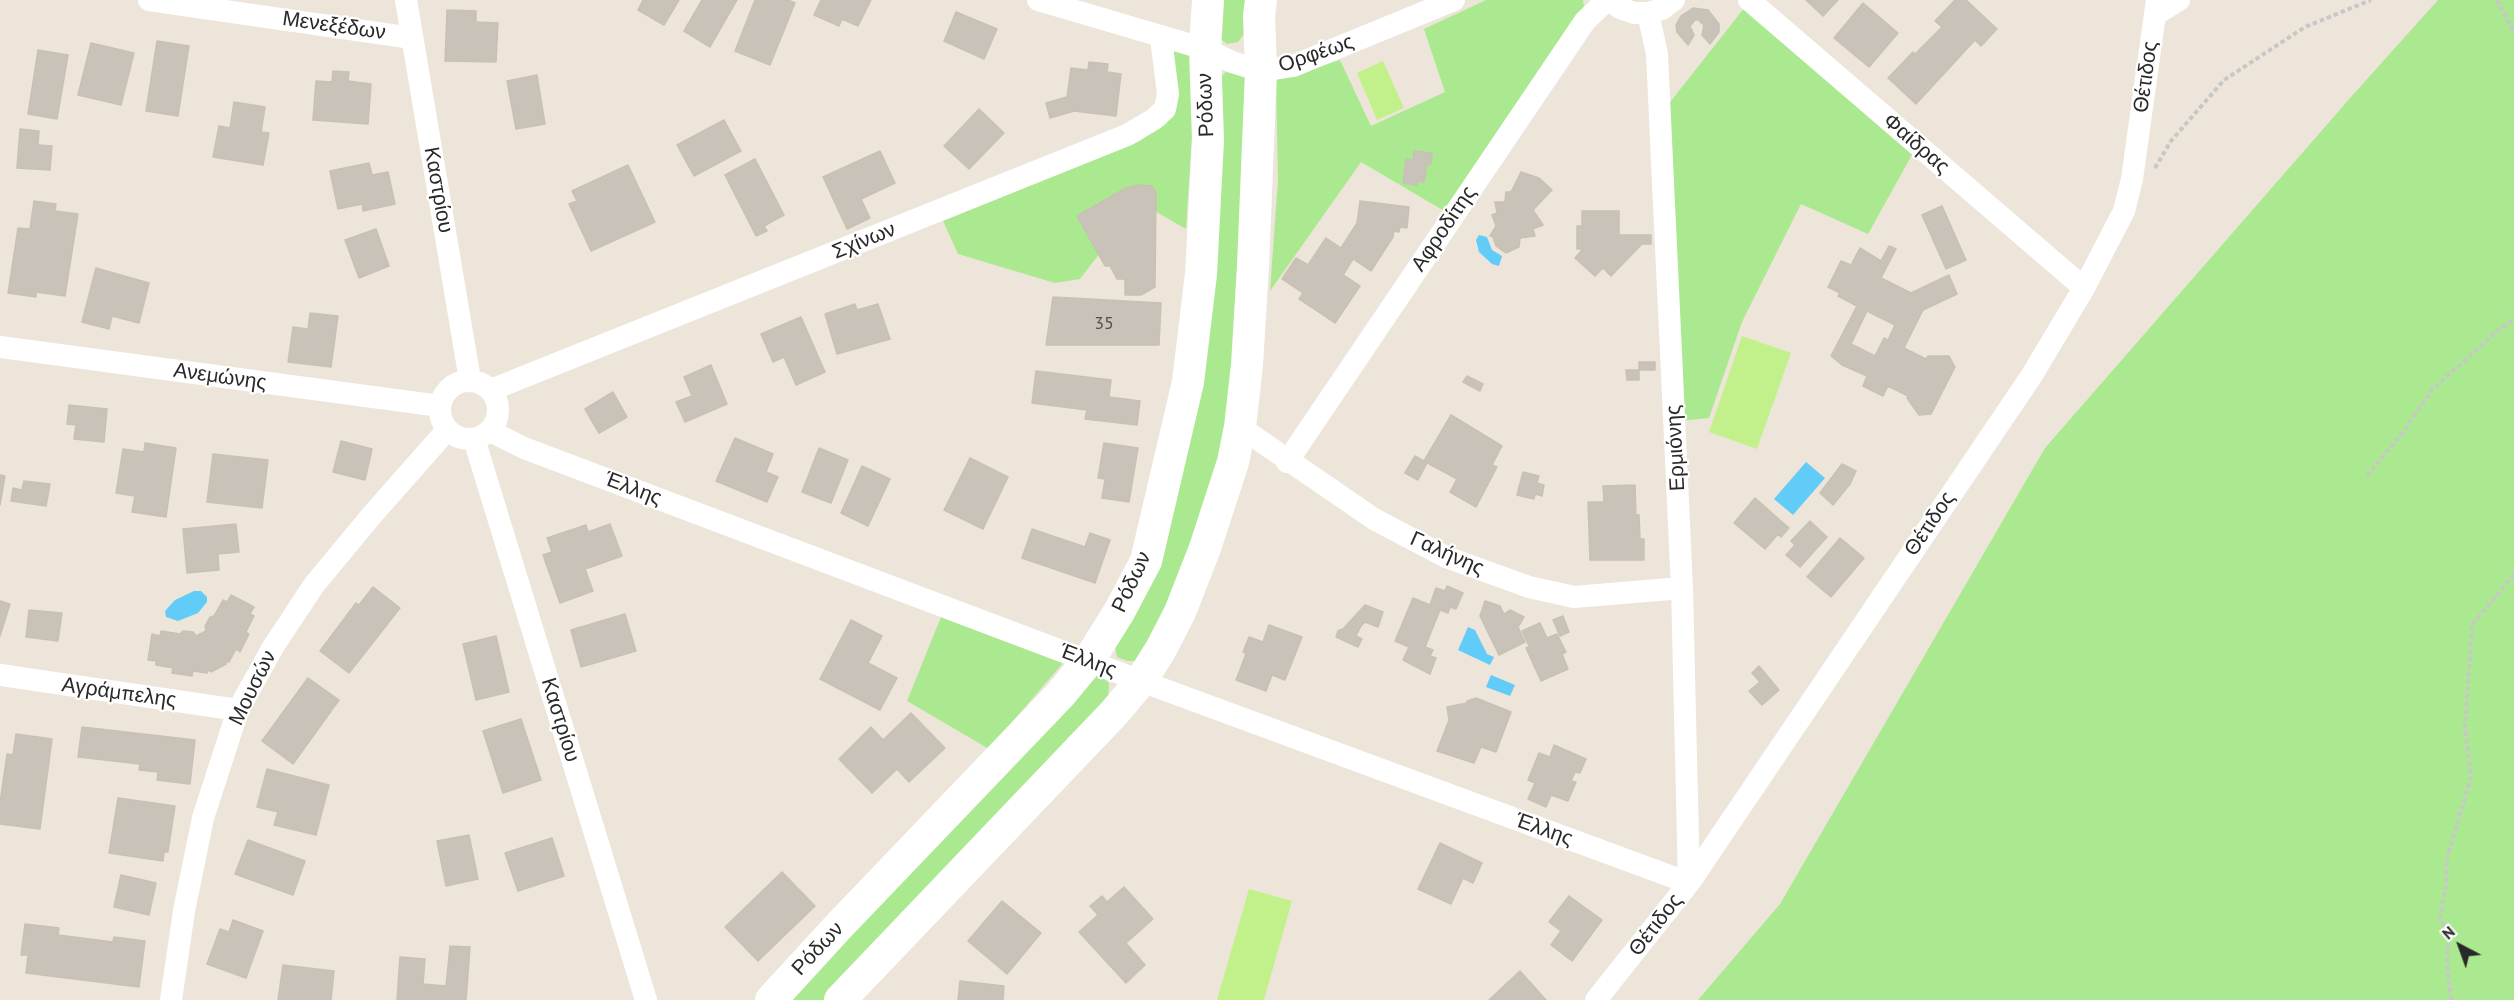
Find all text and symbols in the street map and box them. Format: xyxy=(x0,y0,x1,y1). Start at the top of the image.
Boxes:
street label: Μενεξέδων xyxy=(281,6,387,46)
street label: Ορφέως xyxy=(1275,29,1357,79)
street label: Θέτιδος xyxy=(2129,40,2163,114)
street label: Ρόδων xyxy=(1192,72,1220,138)
street label: Φαίδρας xyxy=(1878,108,1954,180)
street label: Καστρίου xyxy=(418,145,458,235)
street label: Αφροδίτης xyxy=(1406,181,1482,277)
street label: Σχίνων xyxy=(829,217,899,265)
house number: 35 xyxy=(1094,313,1114,335)
street label: Ανεμώνης xyxy=(172,358,268,396)
street label: Ερμιόνης xyxy=(1661,404,1691,492)
street label: Έλλης xyxy=(601,467,665,511)
street label: Θέτιδος xyxy=(1899,487,1961,561)
street label: Γαλήνης xyxy=(1406,527,1488,581)
street label: Ρόδων xyxy=(1107,548,1157,616)
street label: Έλλης xyxy=(1056,639,1120,683)
street label: Μουσών xyxy=(224,646,282,730)
street label: Αγράμπελης xyxy=(60,672,178,714)
street label: Καστρίου xyxy=(535,675,585,765)
street label: Έλλης xyxy=(1512,808,1576,852)
street label: Θέτιδος xyxy=(1624,889,1688,961)
north arrow xyxy=(2430,916,2490,976)
street label: Ρόδων xyxy=(787,917,849,981)
text: N xyxy=(2438,921,2459,943)

